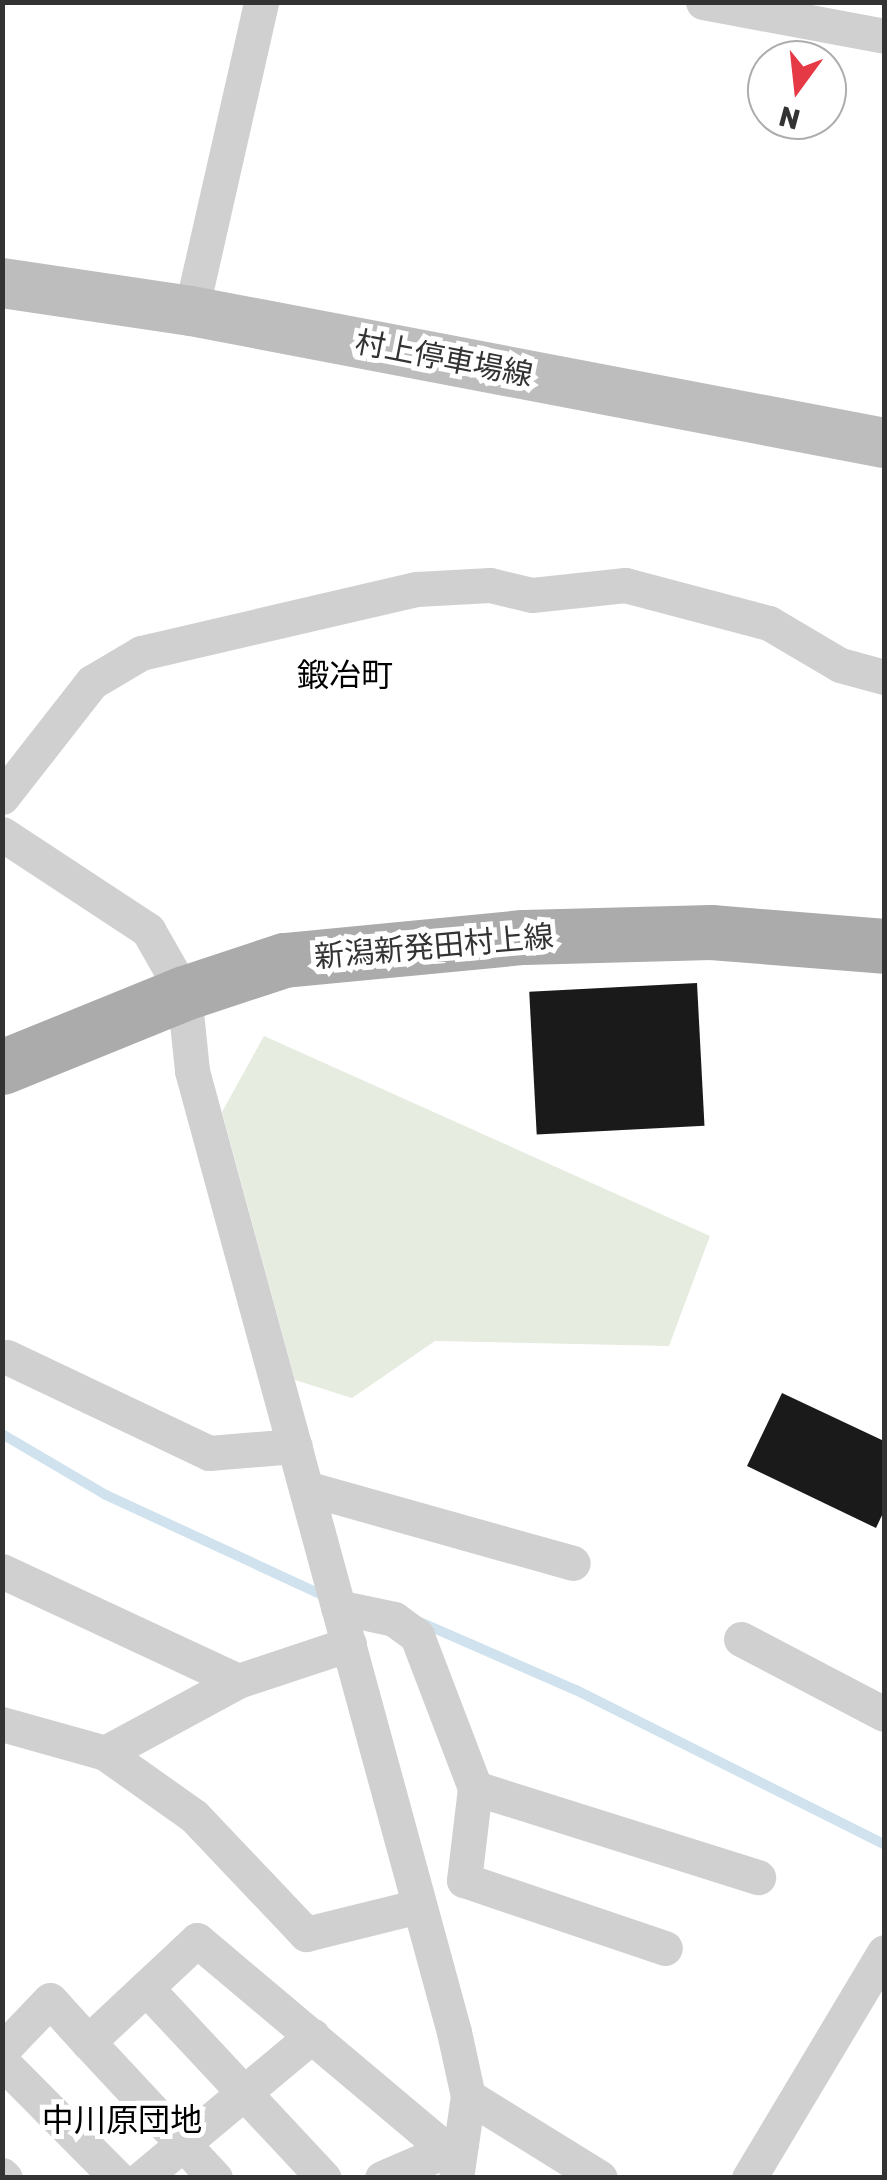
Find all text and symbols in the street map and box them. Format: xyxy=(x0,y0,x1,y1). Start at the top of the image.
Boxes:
north arrow xyxy=(747,40,847,140)
text: N xyxy=(776,99,804,136)
street label: 村上停車場線 xyxy=(352,324,536,394)
district label: 鍛冶町 xyxy=(297,656,393,694)
street label: 新潟新発田村上線 xyxy=(313,919,555,975)
district label: 中川原団地 xyxy=(42,2101,202,2139)

